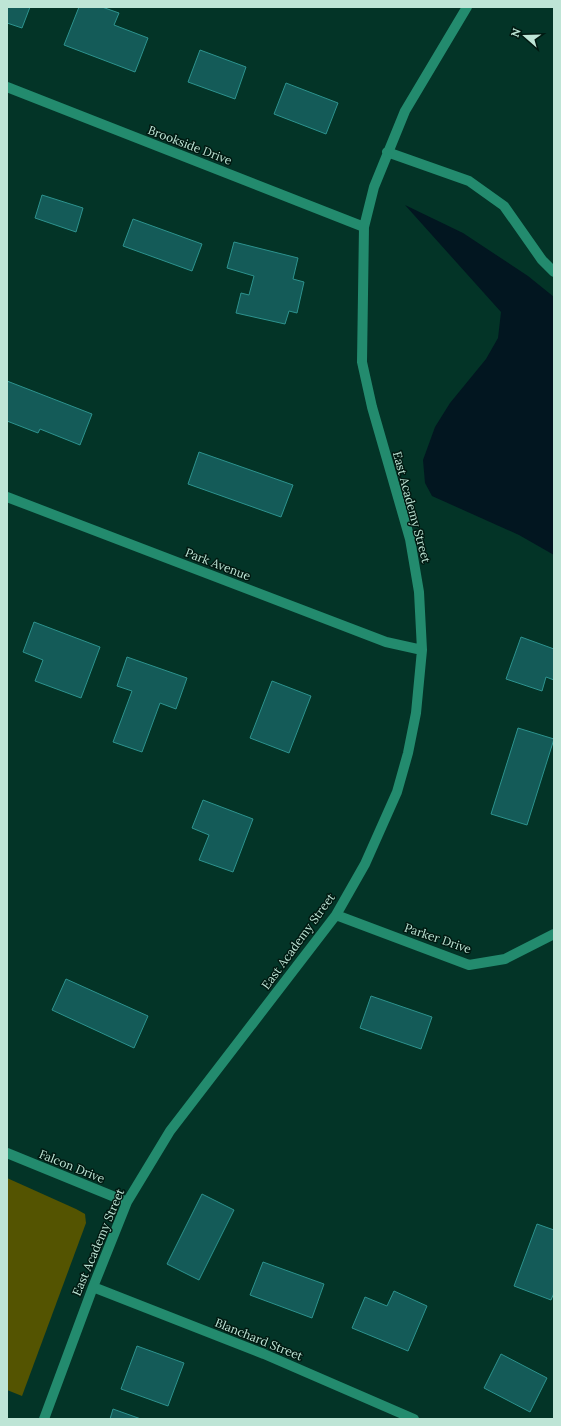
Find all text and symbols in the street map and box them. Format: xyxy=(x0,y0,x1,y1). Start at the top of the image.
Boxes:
north arrow xyxy=(505,16,545,56)
text: N xyxy=(508,26,524,39)
street label: Brookside Drive xyxy=(146,122,235,168)
street label: East Academy Street xyxy=(390,450,434,565)
street label: Park Avenue xyxy=(183,545,253,584)
street label: East Academy Street xyxy=(258,890,338,992)
street label: Parker Drive xyxy=(403,920,474,957)
street label: Falcon Drive xyxy=(37,1146,107,1186)
street label: East Academy Street xyxy=(69,1186,127,1298)
street label: Blanchard Street xyxy=(213,1315,305,1364)

